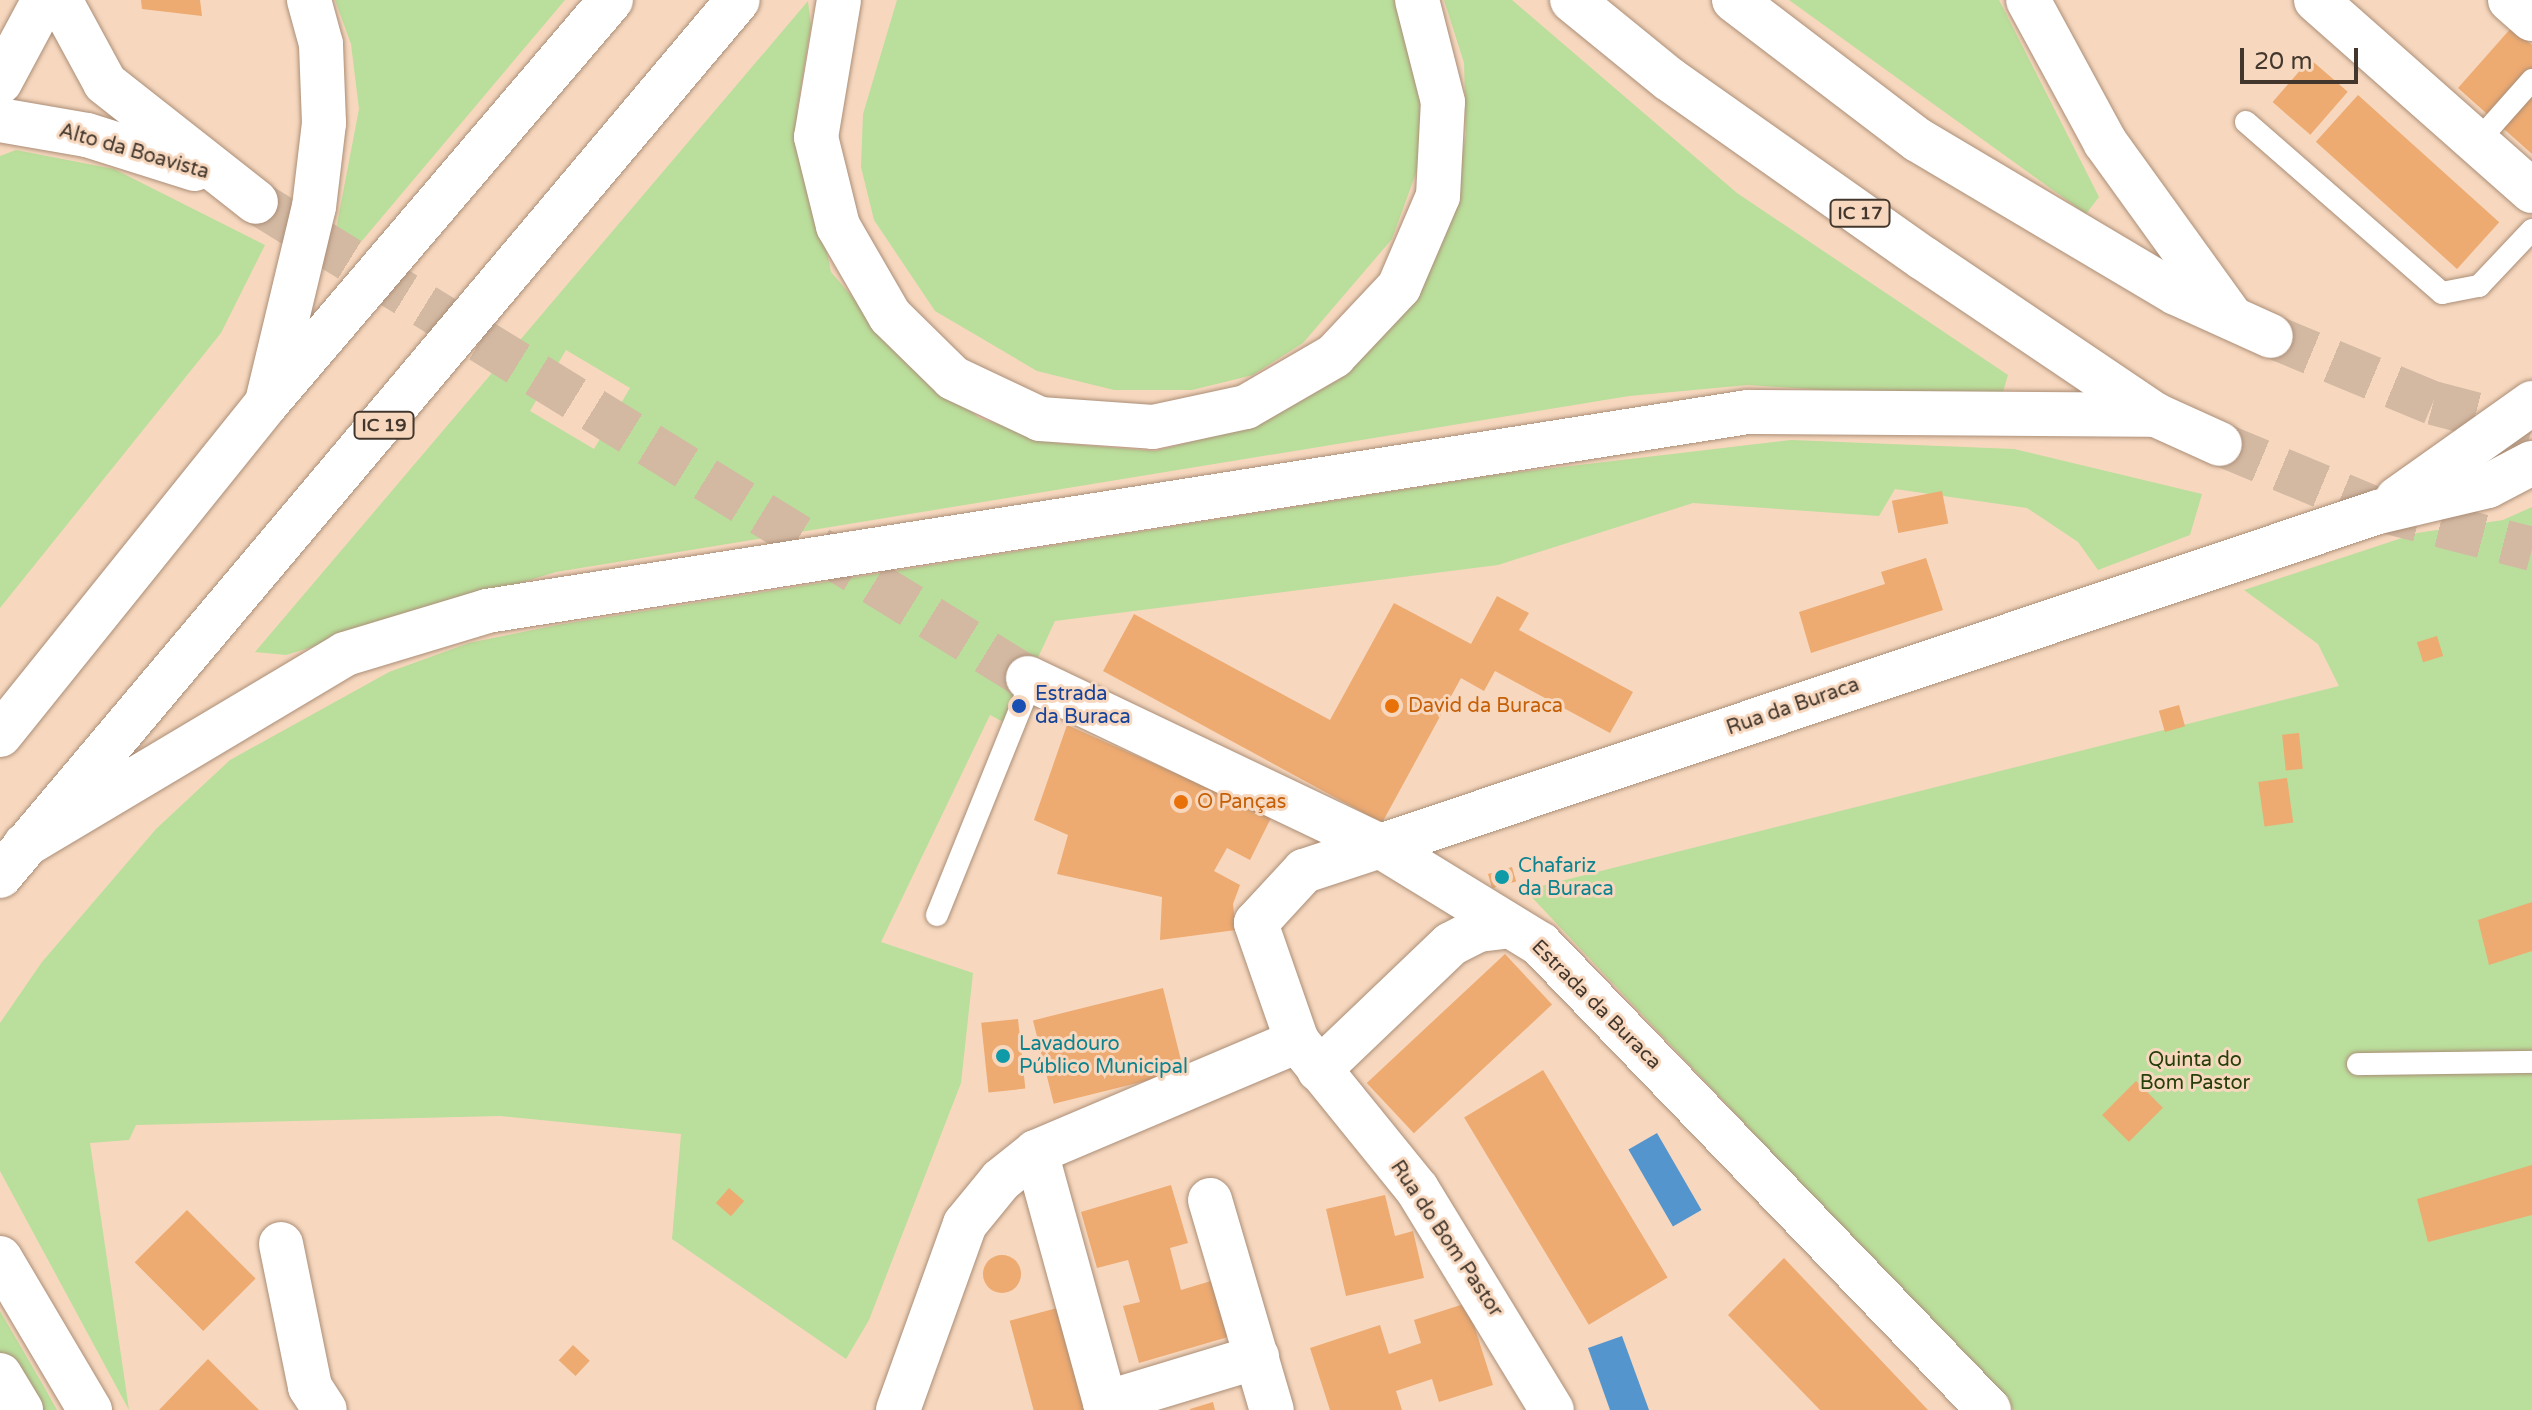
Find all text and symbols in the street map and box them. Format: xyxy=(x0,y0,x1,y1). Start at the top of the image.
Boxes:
scale bar xyxy=(2244,32,2362,82)
text: 20 m xyxy=(2254,47,2312,76)
street label: Alto da Boavista xyxy=(56,119,212,185)
road number: IC 17 xyxy=(1828,199,1892,227)
road number: IC 19 xyxy=(352,411,416,439)
street label: Rua da Buraca xyxy=(1724,673,1862,741)
place label: Estrada da Buraca xyxy=(1035,682,1131,729)
place label: David da Buraca xyxy=(1408,694,1563,718)
marker: Estrada da Buraca xyxy=(1010,697,1028,715)
marker: David da Buraca xyxy=(1383,697,1401,715)
place label: O Panças xyxy=(1197,790,1286,814)
marker: O Panças xyxy=(1172,793,1190,811)
place label: Chafariz da Buraca xyxy=(1518,854,1614,901)
marker: Chafariz da Buraca xyxy=(1493,868,1511,886)
street label: Estrada da Buraca xyxy=(1526,935,1666,1075)
place label: Lavadouro Público Municipal xyxy=(1019,1032,1188,1079)
marker: Lavadouro Público Municipal xyxy=(994,1047,1012,1065)
park label: Quinta do Bom Pastor xyxy=(2140,1049,2250,1096)
street label: Rua do Bom Pastor xyxy=(1385,1156,1507,1322)

